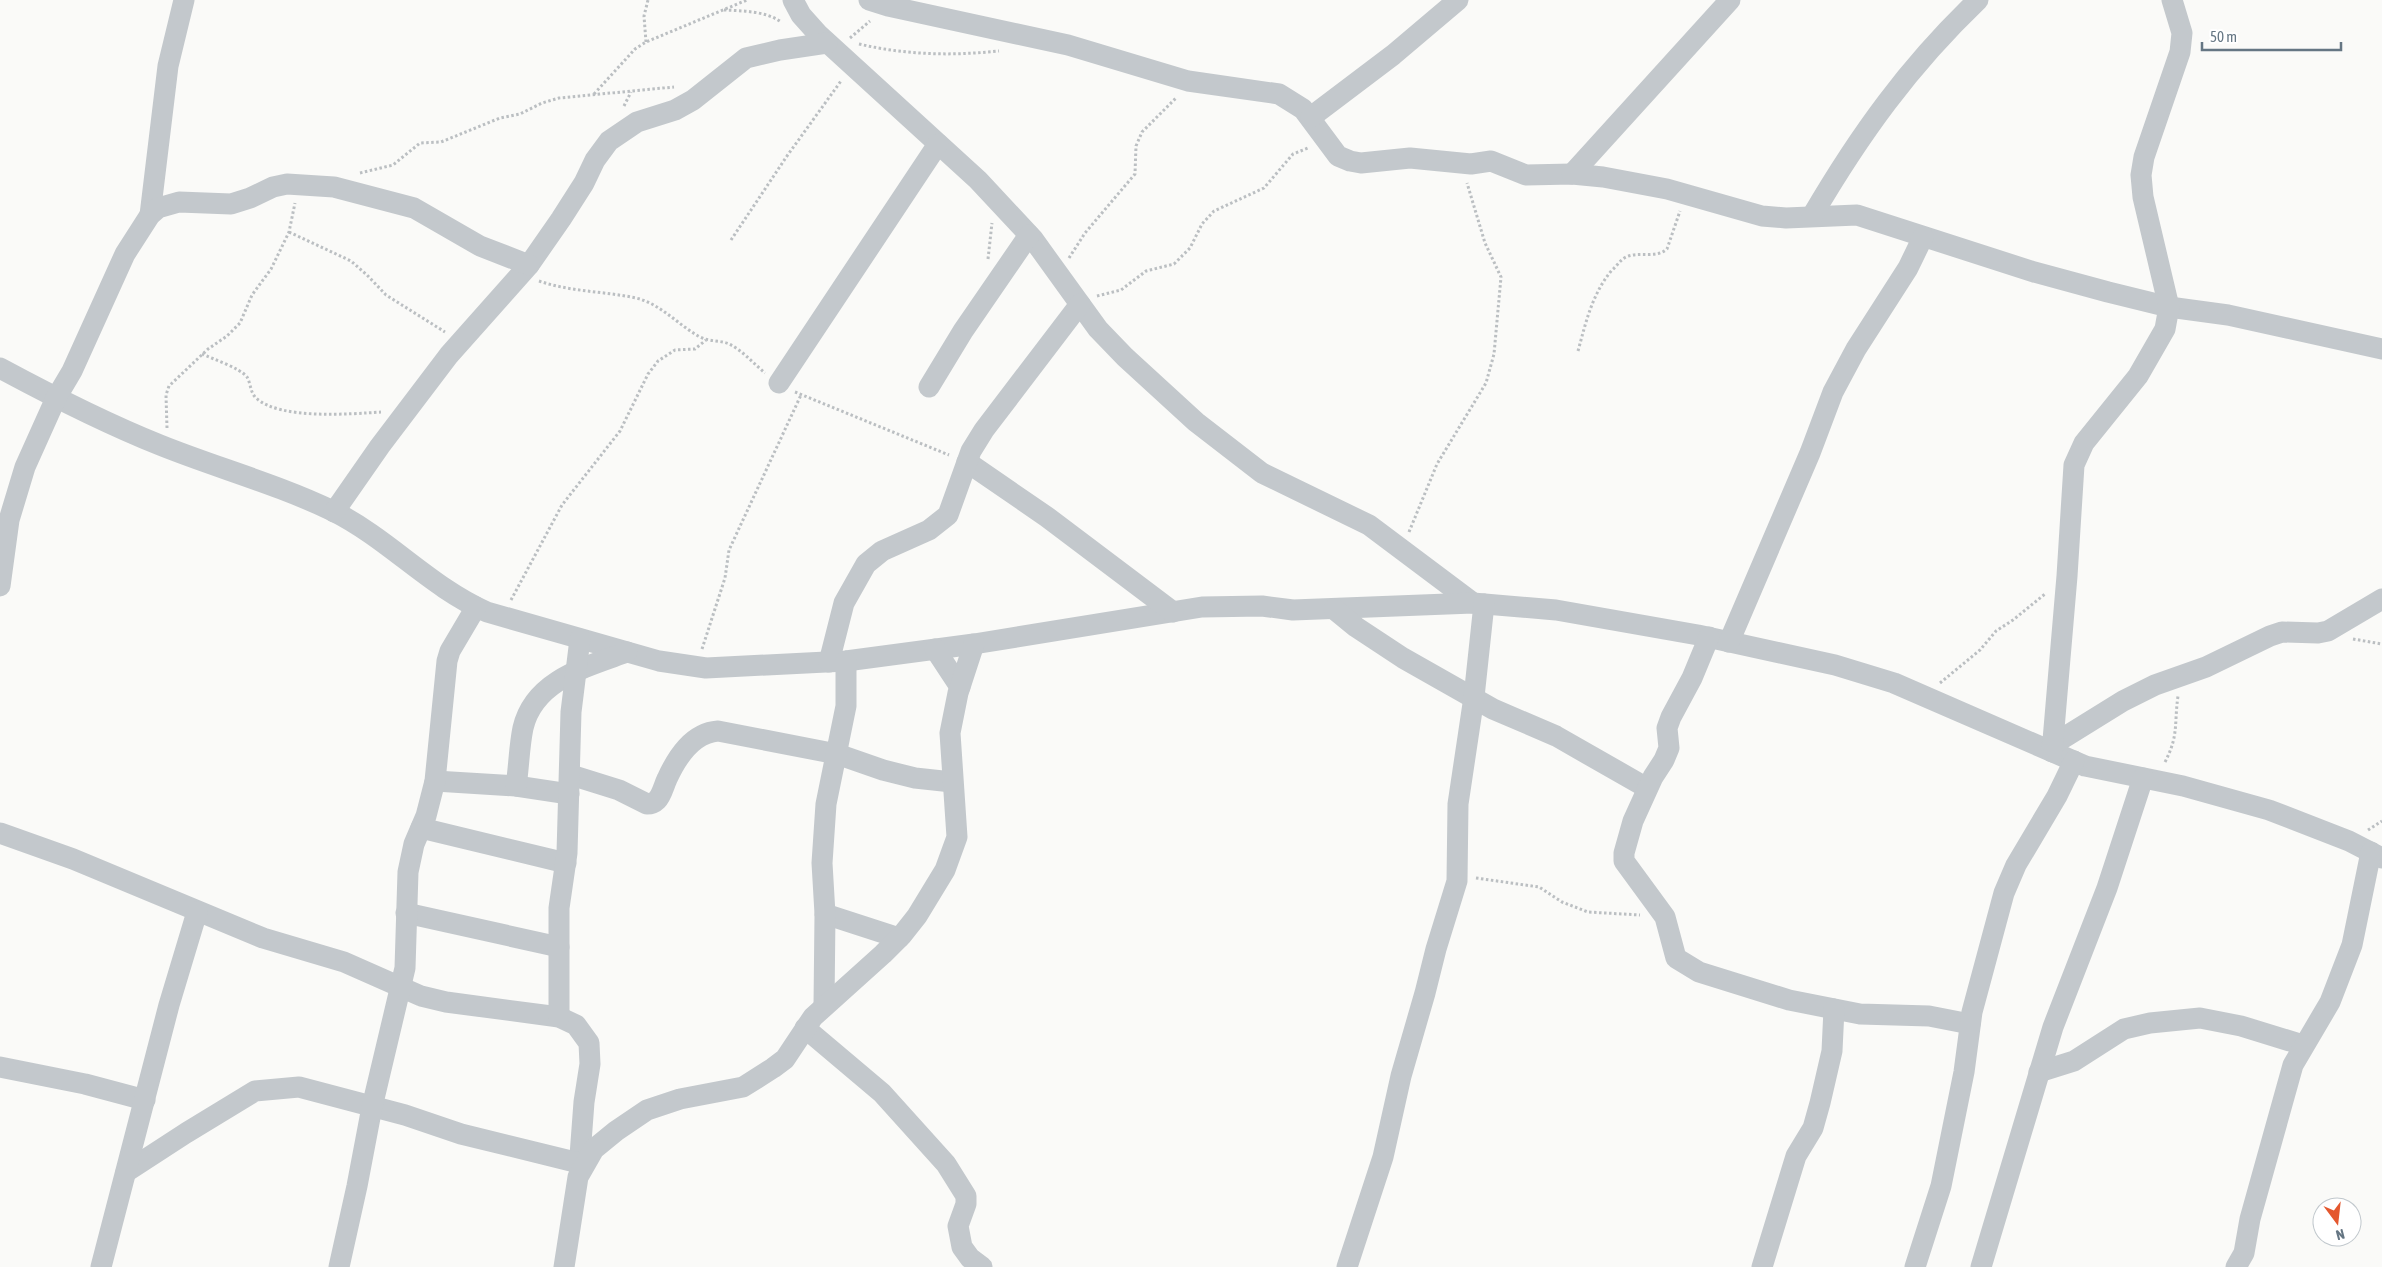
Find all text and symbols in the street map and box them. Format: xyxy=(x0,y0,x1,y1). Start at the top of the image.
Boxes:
scale bar xyxy=(2202,20,2341,52)
text: 50 m xyxy=(2210,28,2237,45)
north arrow xyxy=(2312,1197,2362,1247)
text: N xyxy=(2334,1226,2346,1243)

